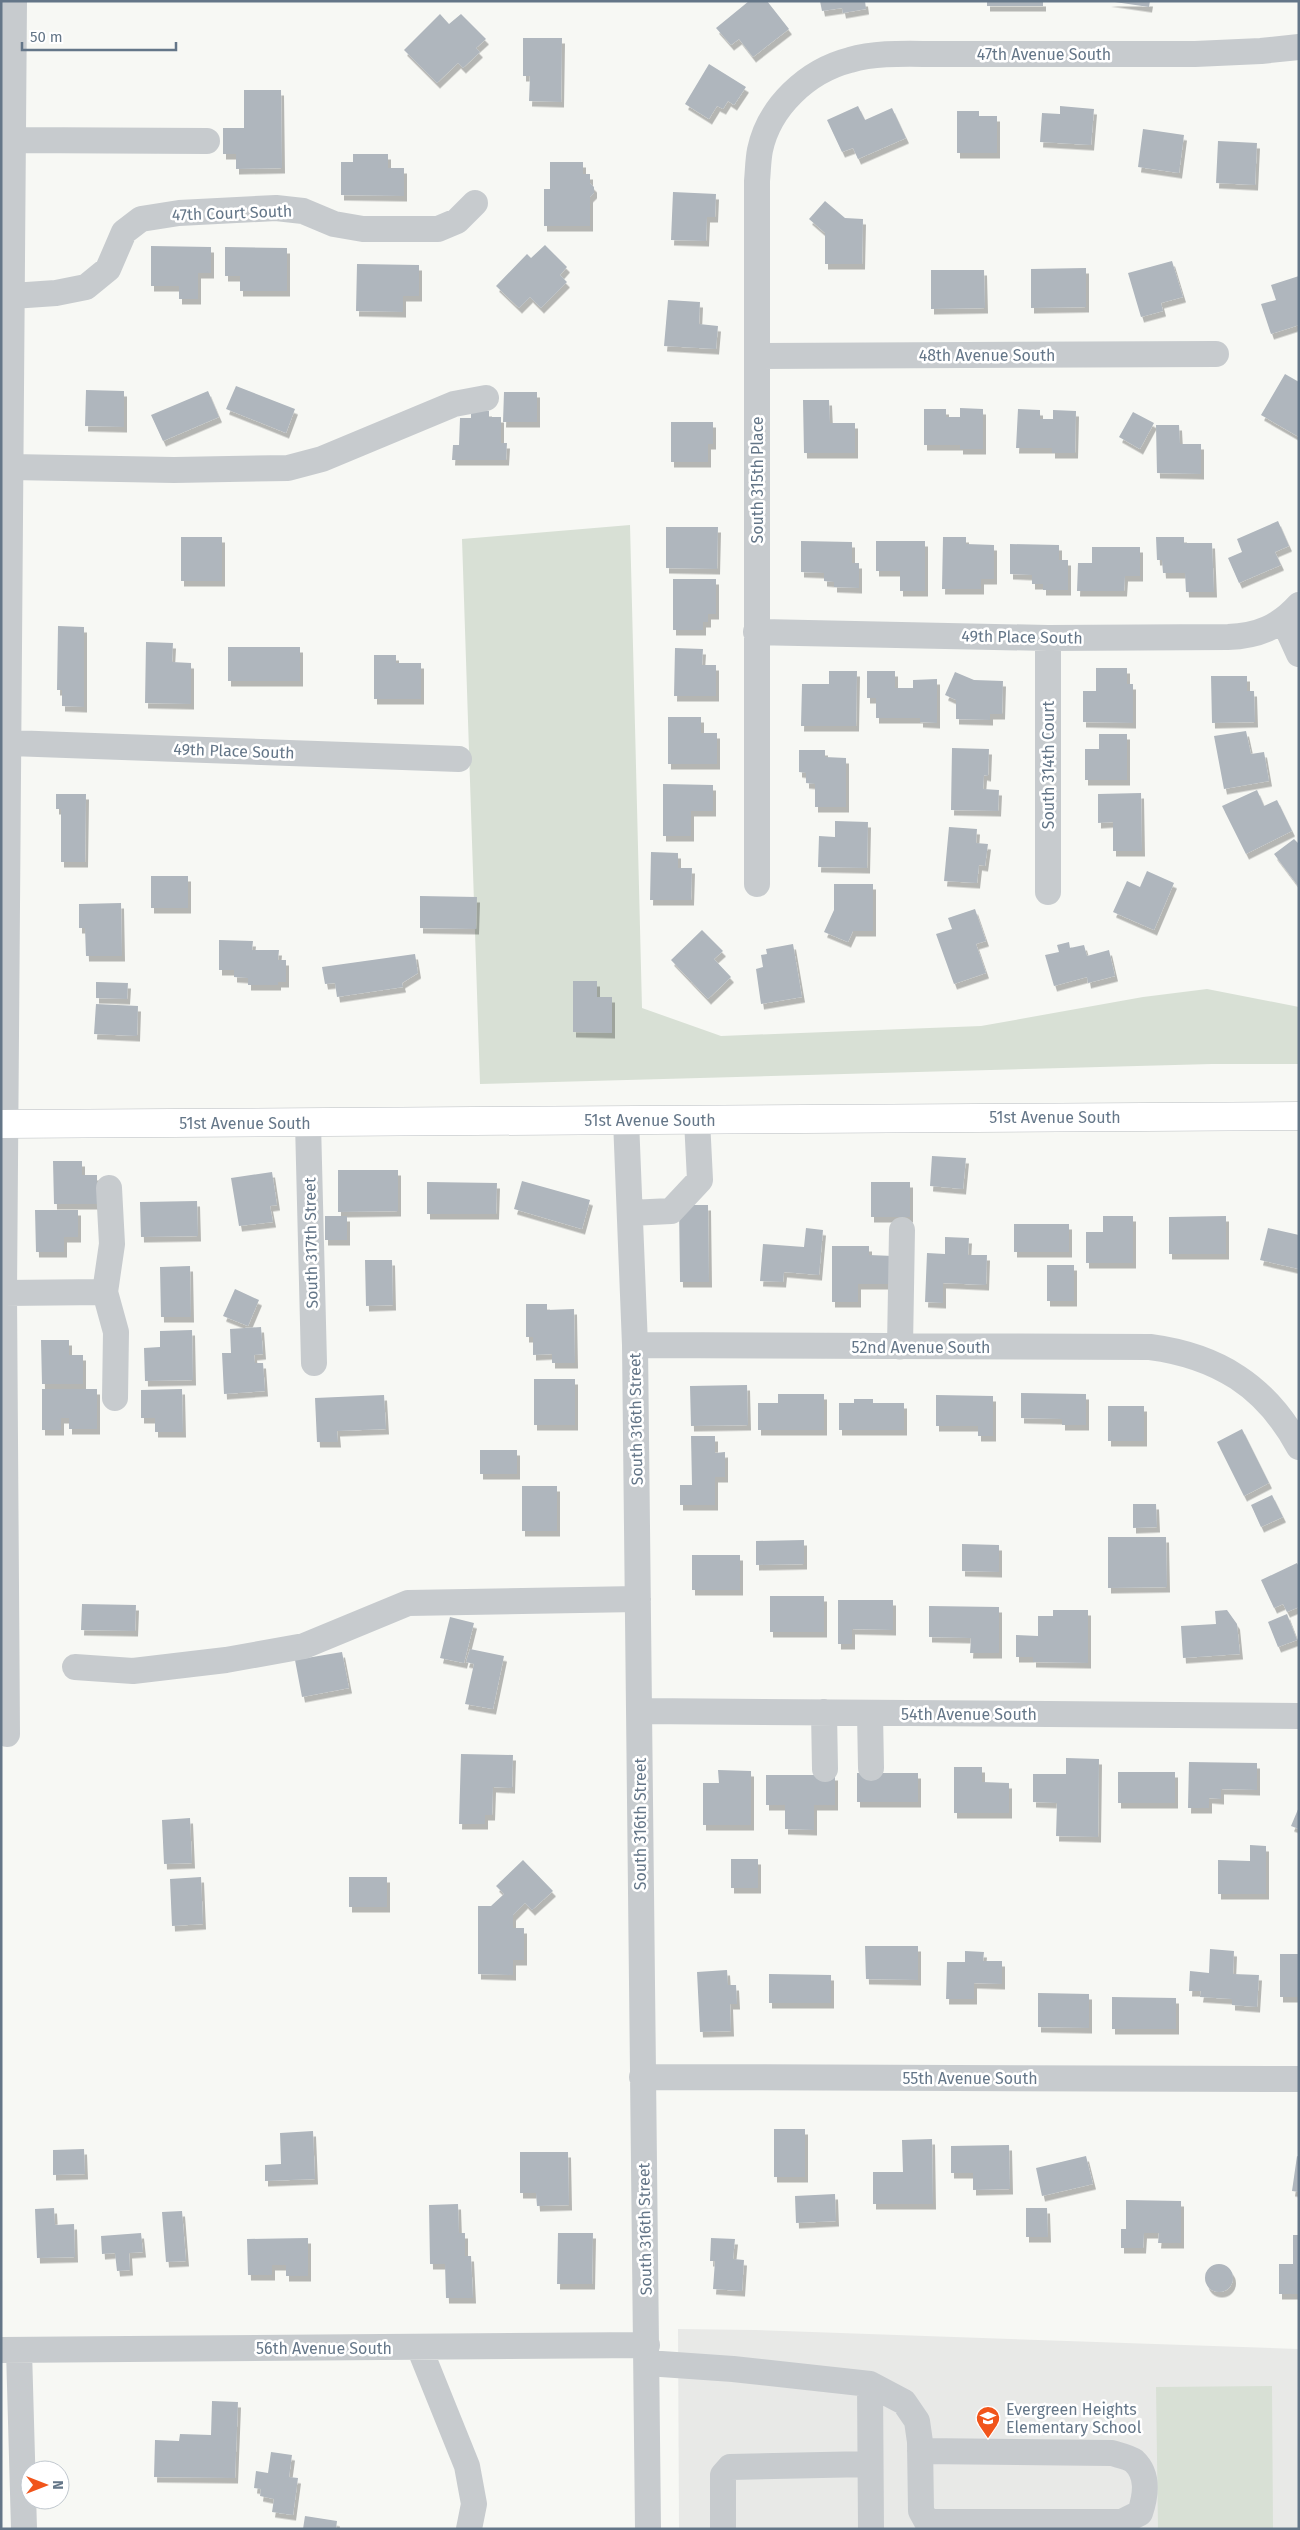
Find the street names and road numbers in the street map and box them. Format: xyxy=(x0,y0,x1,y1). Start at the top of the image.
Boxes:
street label: 47th Avenue South xyxy=(977,45,1111,64)
street label: 47th Court South xyxy=(171,201,293,225)
street label: 48th Avenue South xyxy=(919,346,1055,365)
street label: South 315th Place xyxy=(748,416,767,544)
street label: 49th Place South xyxy=(961,626,1083,648)
street label: South 314th Court xyxy=(1039,701,1058,829)
street label: 49th Place South xyxy=(173,739,295,763)
street label: 51st Avenue South xyxy=(989,1108,1121,1127)
street label: 51st Avenue South xyxy=(584,1111,716,1130)
street label: 51st Avenue South xyxy=(179,1114,311,1133)
street label: South 317th Street xyxy=(300,1177,322,1309)
street label: 52nd Avenue South xyxy=(852,1338,990,1357)
street label: South 316th Street xyxy=(625,1352,647,1485)
street label: 54th Avenue South xyxy=(901,1705,1037,1724)
street label: South 316th Street xyxy=(631,1757,650,1890)
street label: 55th Avenue South xyxy=(902,2069,1038,2088)
street label: South 316th Street xyxy=(634,2162,656,2295)
street label: 56th Avenue South xyxy=(256,2339,392,2358)

